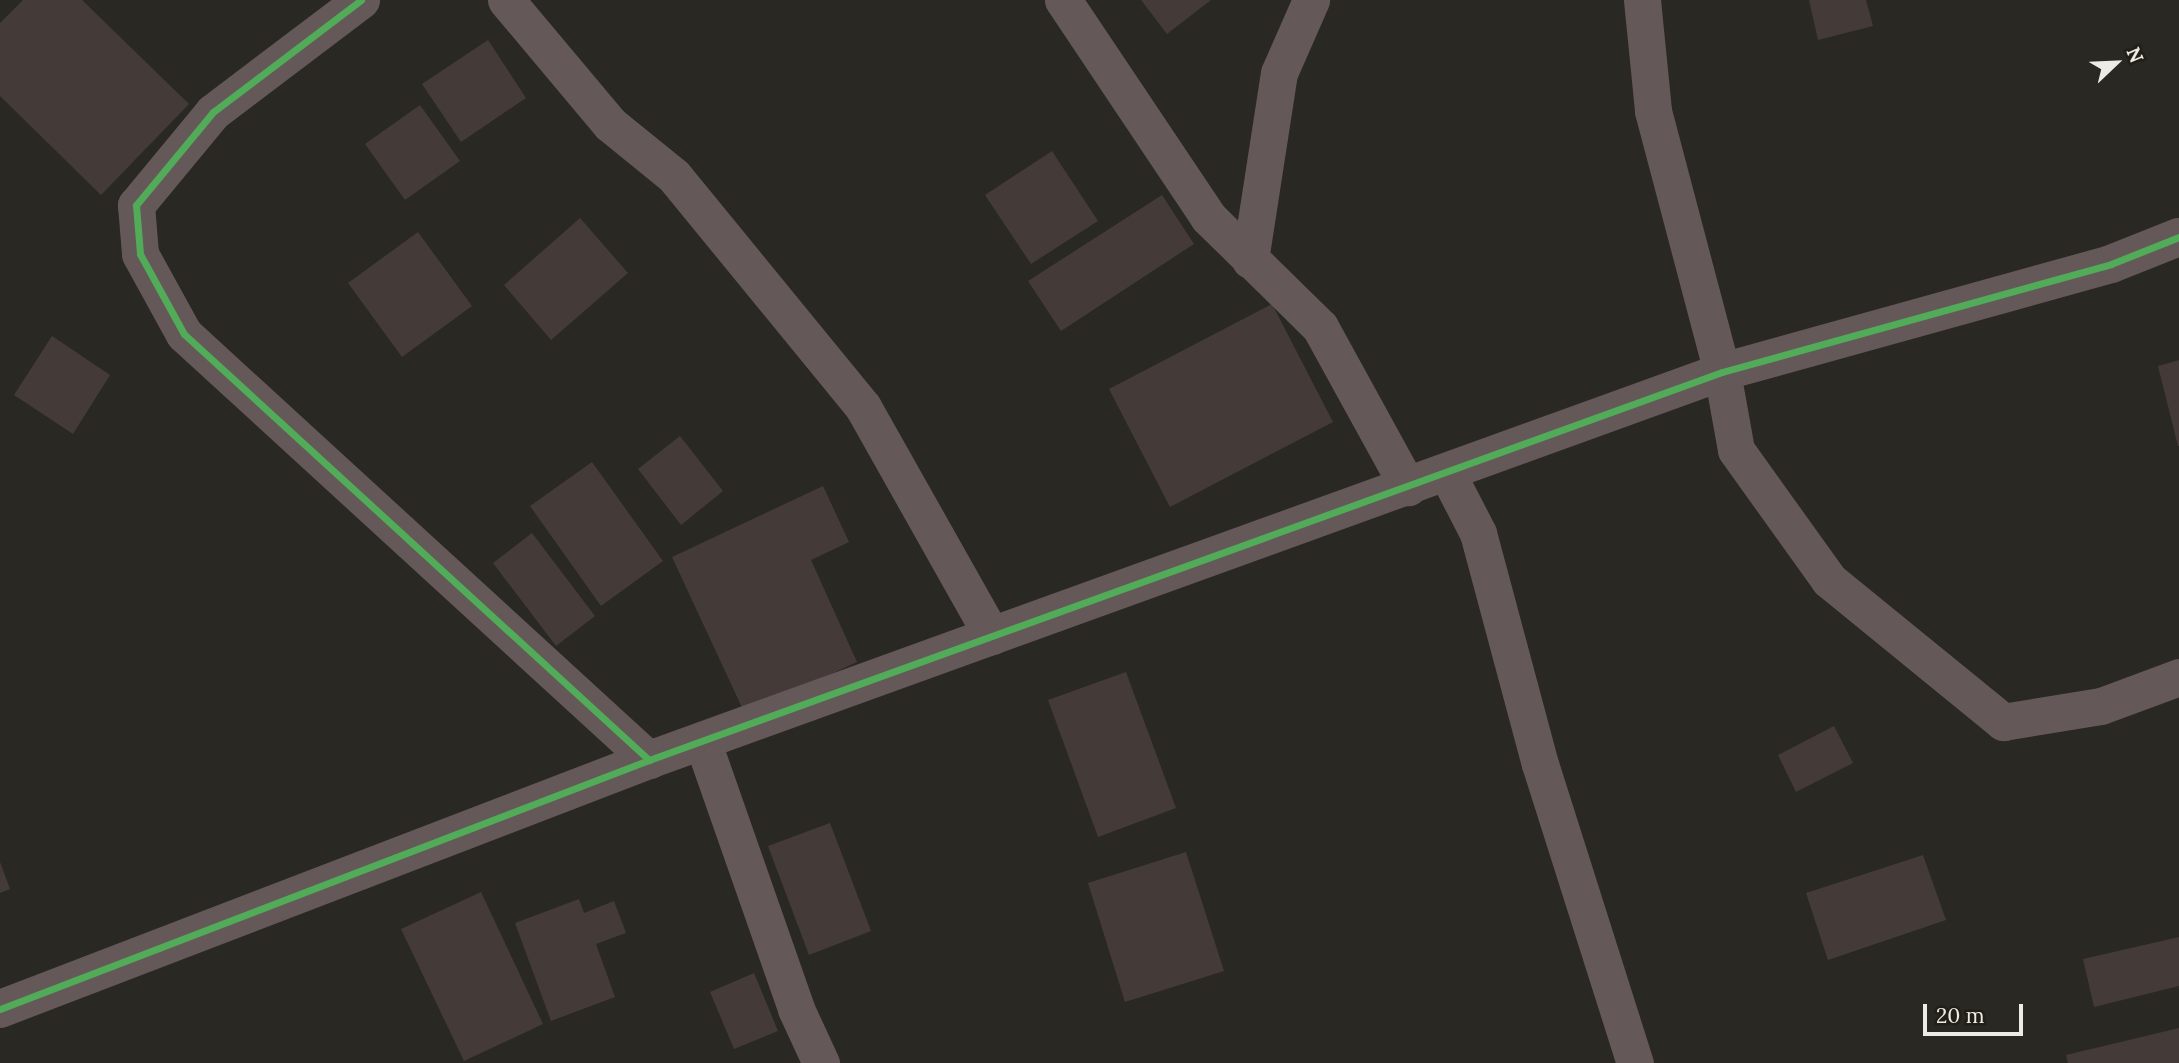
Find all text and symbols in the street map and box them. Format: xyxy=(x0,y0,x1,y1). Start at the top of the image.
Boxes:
north arrow xyxy=(2081,28,2151,98)
text: N xyxy=(2121,43,2149,66)
scale bar xyxy=(1927,990,2027,1034)
text: 20 m xyxy=(1936,1002,1985,1029)

